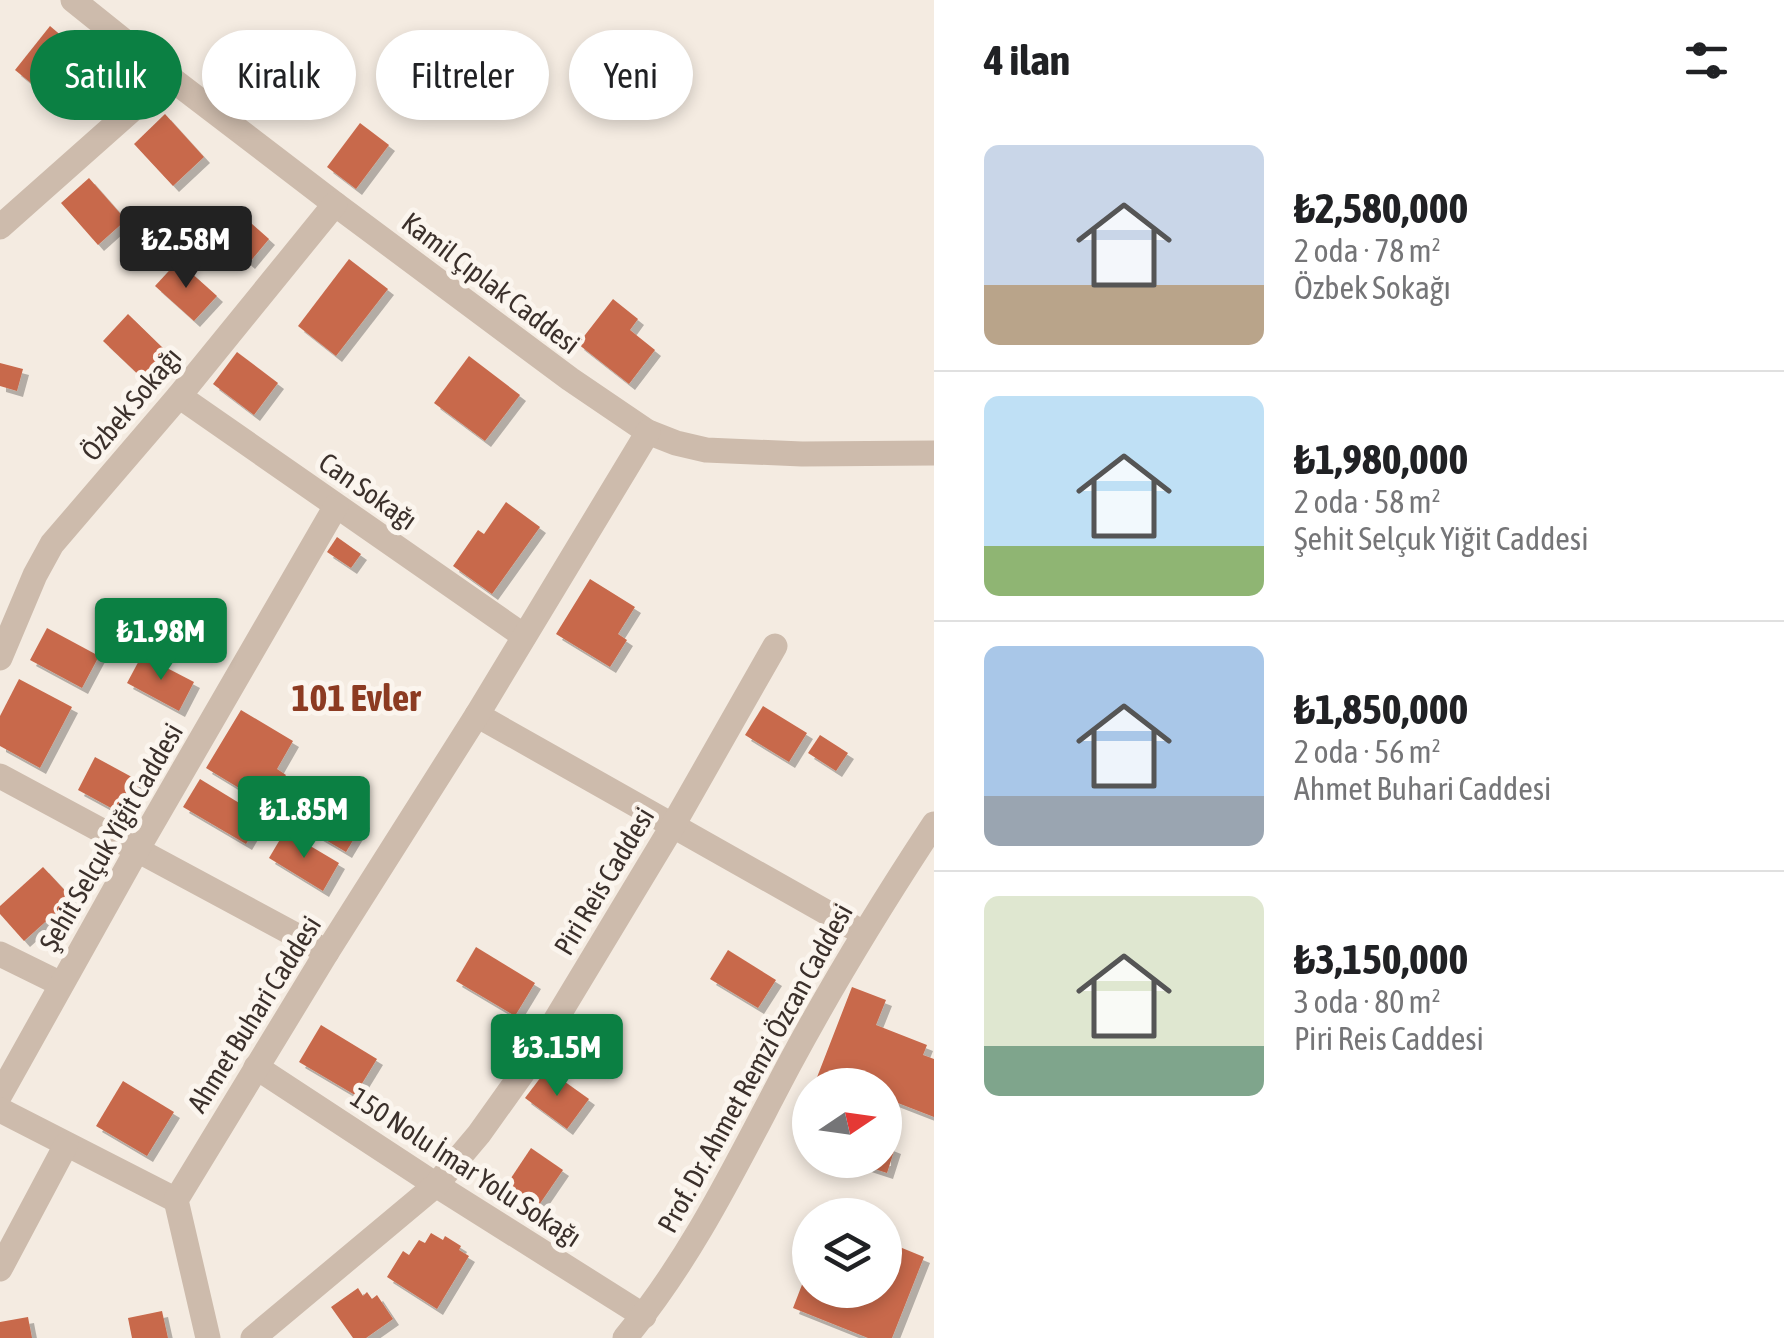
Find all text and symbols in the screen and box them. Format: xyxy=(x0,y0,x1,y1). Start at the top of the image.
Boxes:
chip: Satılık xyxy=(30,30,182,120)
chip: Kiralık xyxy=(202,30,356,120)
chip: Filtreler xyxy=(376,30,549,120)
chip: Yeni xyxy=(569,30,693,120)
icon: filters xyxy=(1679,33,1734,88)
text: 4 ilan xyxy=(984,36,1070,84)
text: ₺2,580,000 xyxy=(1294,184,1468,232)
icon: home xyxy=(1064,185,1184,305)
pin: ₺2.58M xyxy=(105,206,267,291)
street label: Kamil Çıplak Caddesi xyxy=(396,206,586,360)
text: ₺2.58M xyxy=(142,220,230,257)
text: 2 oda · 78 m² xyxy=(1294,232,1441,269)
text: Özbek Sokağı xyxy=(1294,269,1451,306)
street label: Özbek Sokağı xyxy=(75,341,187,467)
text: ₺1,980,000 xyxy=(1294,435,1468,483)
icon: home xyxy=(1064,436,1184,556)
street label: Can Sokağı xyxy=(313,446,423,536)
text: 2 oda · 58 m² xyxy=(1294,483,1441,520)
text: Şehit Selçuk Yiğit Caddesi xyxy=(1294,520,1589,557)
pin: ₺1.98M xyxy=(80,598,242,683)
text: ₺1.98M xyxy=(117,612,205,649)
district label: 101 Evler xyxy=(292,676,421,719)
text: ₺1,850,000 xyxy=(1294,685,1468,733)
icon: home xyxy=(1064,686,1184,806)
street label: Şehit Selçuk Yiğit Caddesi xyxy=(33,717,189,957)
text: 2 oda · 56 m² xyxy=(1294,733,1441,770)
text: Ahmet Buhari Caddesi xyxy=(1294,770,1551,807)
pin: ₺1.85M xyxy=(223,776,385,861)
text: ₺1.85M xyxy=(260,790,348,827)
street label: Piri Reis Caddesi xyxy=(547,802,661,960)
street label: Prof. Dr. Ahmet Remzi Özcan Caddesi xyxy=(651,898,859,1238)
street label: Ahmet Buhari Caddesi xyxy=(181,910,327,1118)
text: ₺3,150,000 xyxy=(1294,935,1468,983)
icon: home xyxy=(1064,936,1184,1056)
text: 3 oda · 80 m² xyxy=(1294,983,1441,1020)
pin: ₺3.15M xyxy=(476,1014,638,1099)
text: Piri Reis Caddesi xyxy=(1294,1020,1484,1057)
text: ₺3.15M xyxy=(513,1028,601,1065)
north arrow xyxy=(792,1068,902,1178)
map controls xyxy=(792,1068,902,1308)
street label: 150 Nolu İmar Yolu Sokağı xyxy=(345,1081,587,1253)
button: layers xyxy=(792,1198,902,1308)

